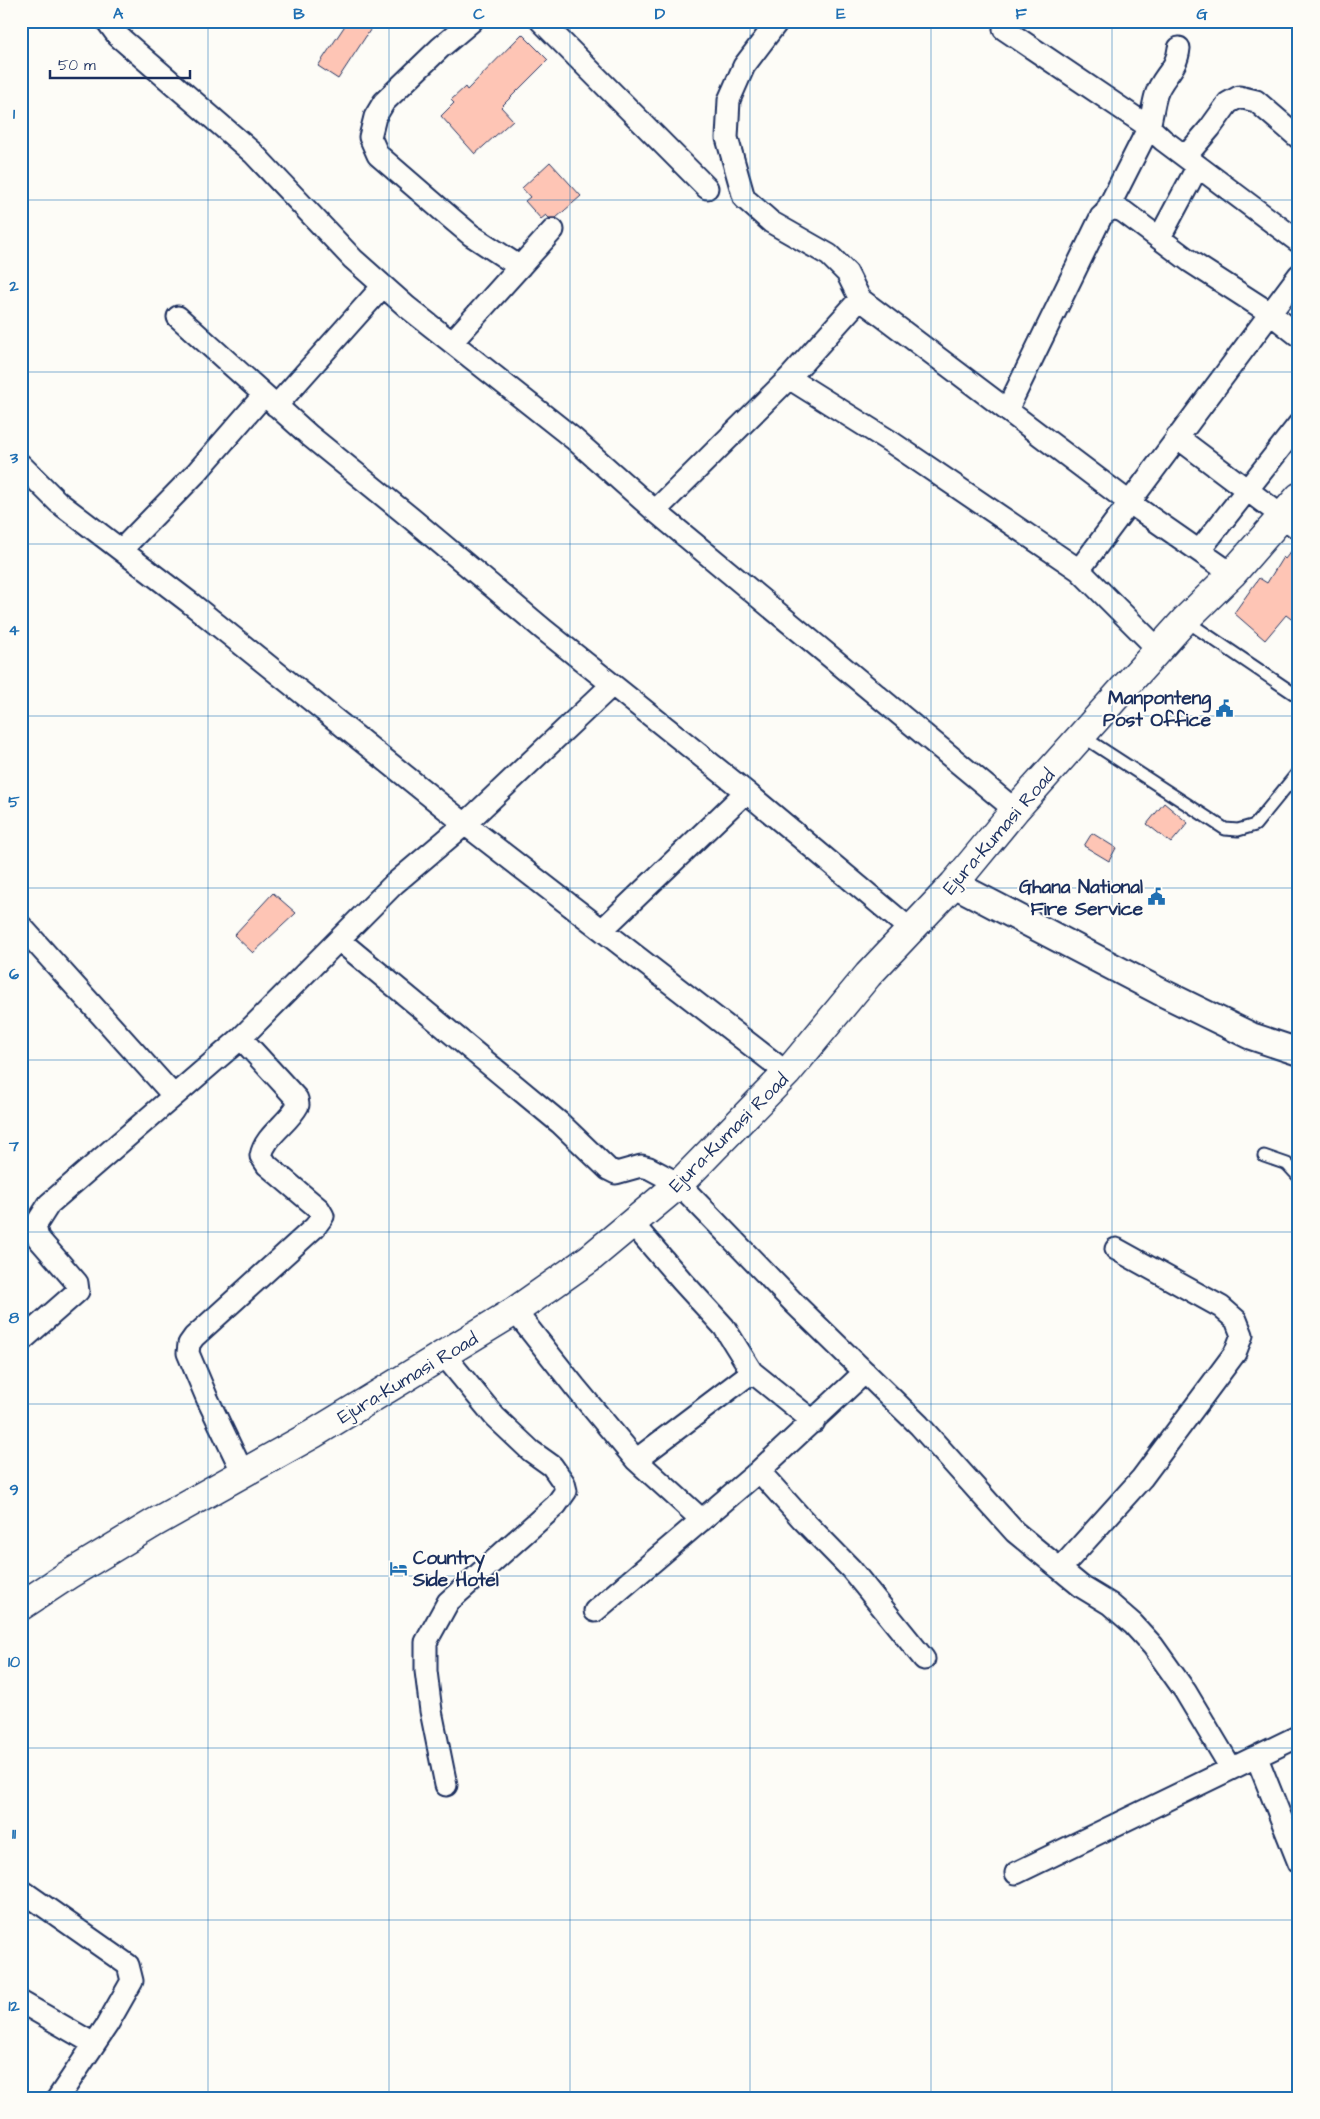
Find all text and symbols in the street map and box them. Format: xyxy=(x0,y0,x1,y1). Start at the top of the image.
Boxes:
text: A xyxy=(113,3,124,25)
text: B xyxy=(293,3,305,25)
text: C xyxy=(473,3,485,25)
text: D xyxy=(655,3,666,25)
text: E xyxy=(836,3,846,25)
text: F xyxy=(1015,3,1027,25)
text: G xyxy=(1196,3,1208,25)
scale bar xyxy=(50,48,190,80)
text: 50 m xyxy=(58,55,96,76)
text: 1 xyxy=(13,103,16,125)
text: 2 xyxy=(8,275,19,297)
text: 3 xyxy=(9,447,19,469)
text: 4 xyxy=(9,619,20,641)
place label: Manponteng Post Office xyxy=(1103,685,1212,734)
public building icon: Manponteng Post Office xyxy=(1215,698,1235,718)
street label: Ejura-Kumasi Road xyxy=(937,763,1062,901)
text: 5 xyxy=(8,791,20,813)
place label: Ghana National Fire Service xyxy=(1019,874,1144,923)
public building icon: Ghana National Fire Service xyxy=(1147,887,1167,907)
text: 6 xyxy=(9,963,19,985)
street label: Ejura-Kumasi Road xyxy=(663,1067,795,1199)
text: 7 xyxy=(8,1135,19,1157)
text: 8 xyxy=(9,1307,20,1329)
street label: Ejura-Kumasi Road xyxy=(332,1325,483,1431)
text: 9 xyxy=(9,1479,19,1501)
place label: Country Side Hotel xyxy=(412,1545,499,1594)
hotel icon: Country Side Hotel xyxy=(389,1558,409,1578)
text: 10 xyxy=(8,1651,20,1673)
text: 11 xyxy=(12,1823,17,1845)
text: 12 xyxy=(8,1995,20,2017)

